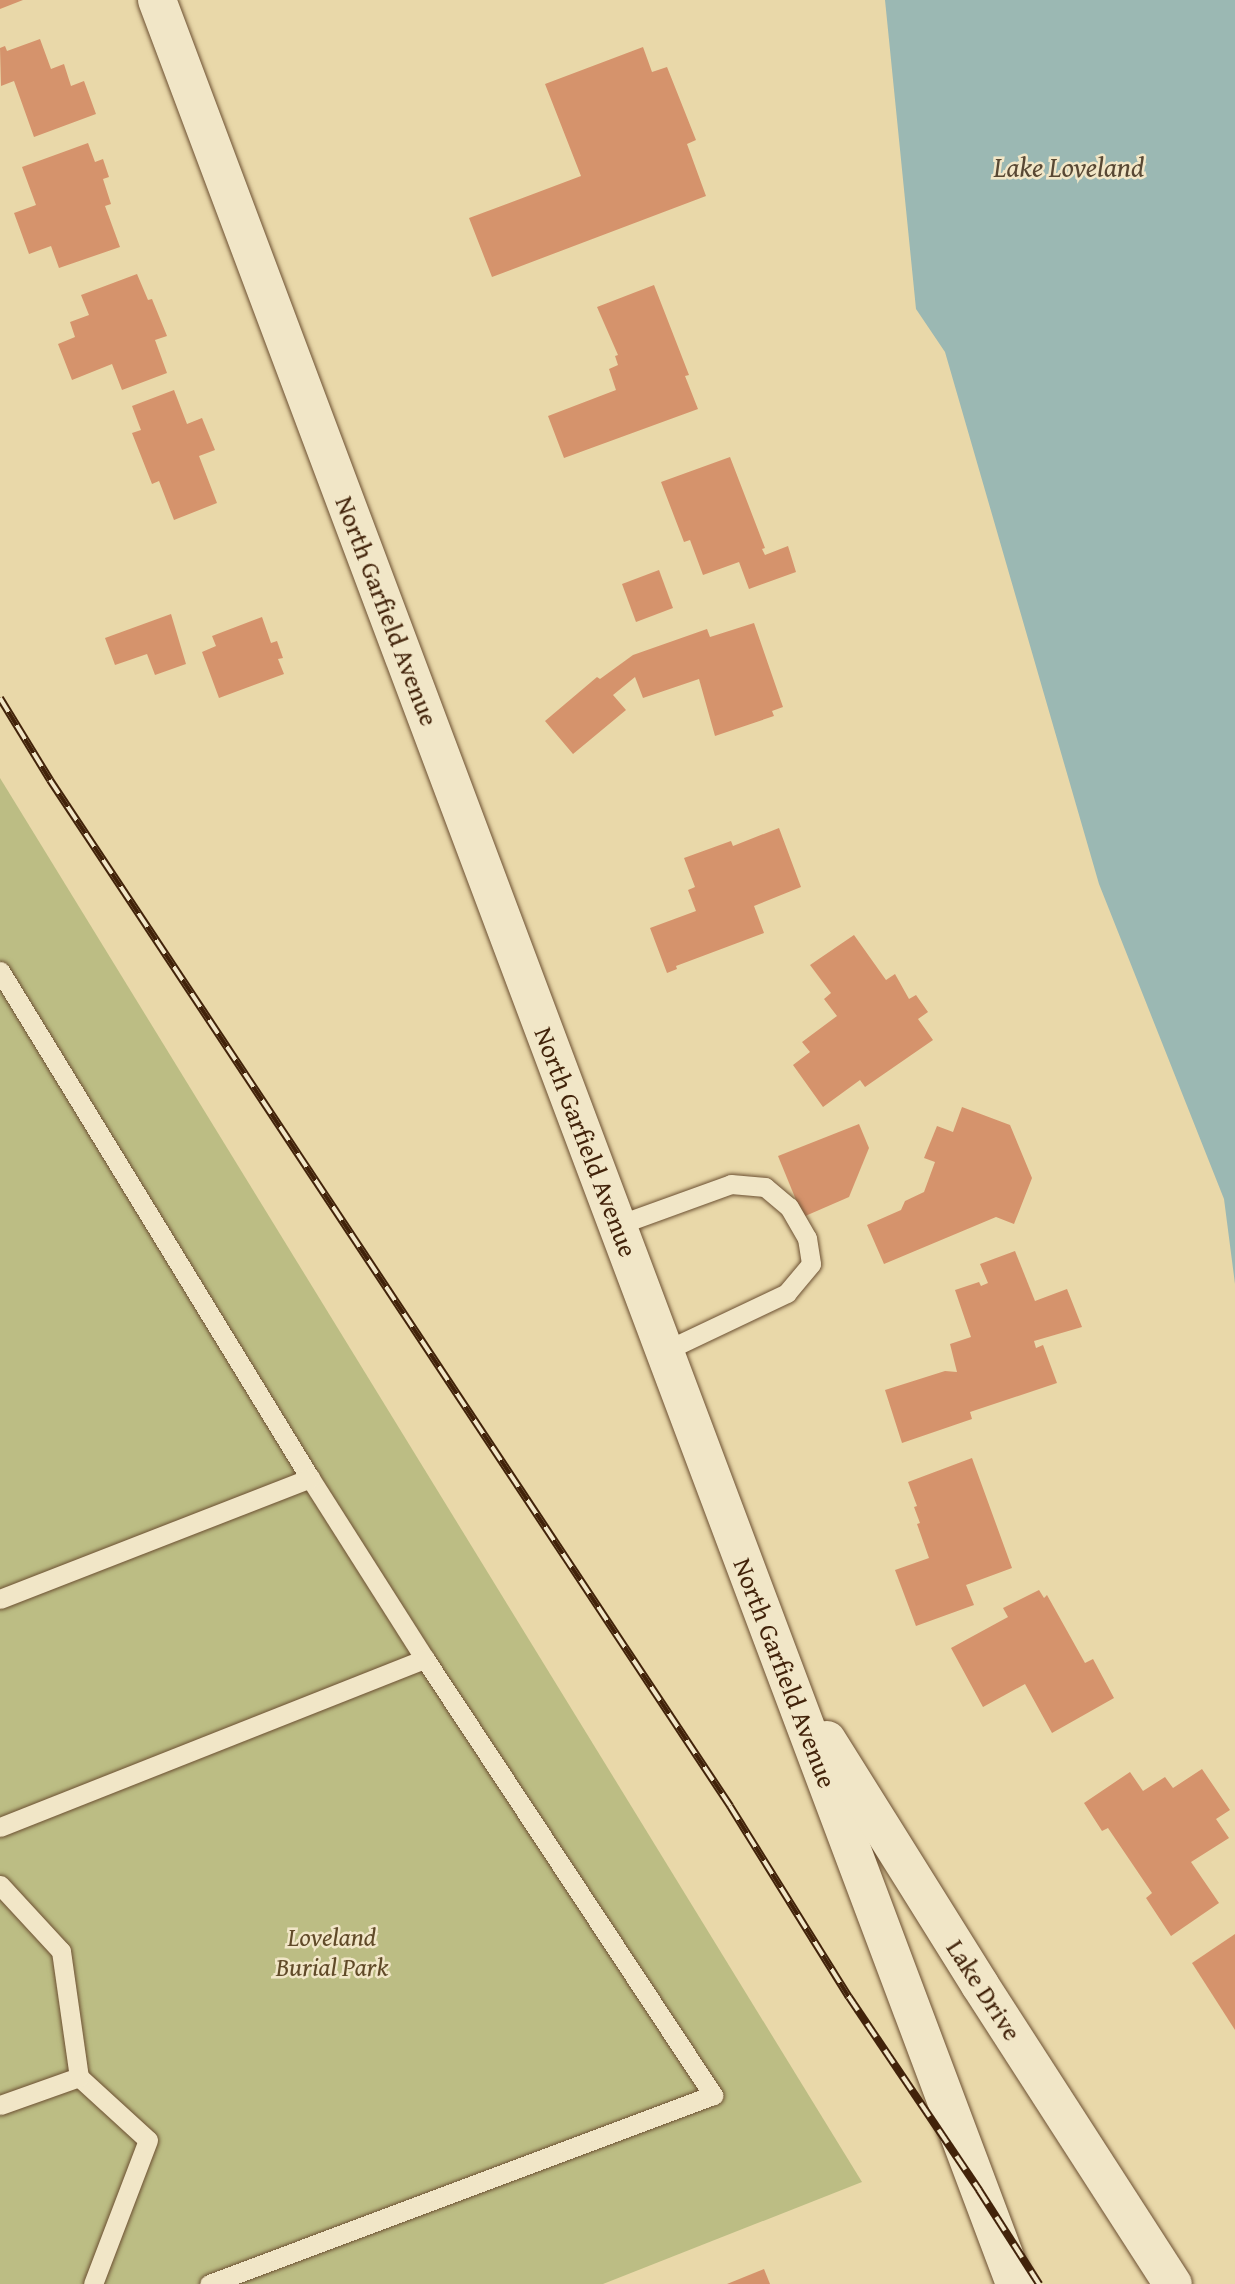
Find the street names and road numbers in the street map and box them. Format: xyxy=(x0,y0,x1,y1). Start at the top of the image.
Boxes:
street label: North Garfield Avenue xyxy=(329,492,445,730)
street label: North Garfield Avenue xyxy=(528,1023,644,1261)
street label: North Garfield Avenue xyxy=(727,1554,843,1792)
street label: Lake Drive xyxy=(940,1934,1028,2046)

